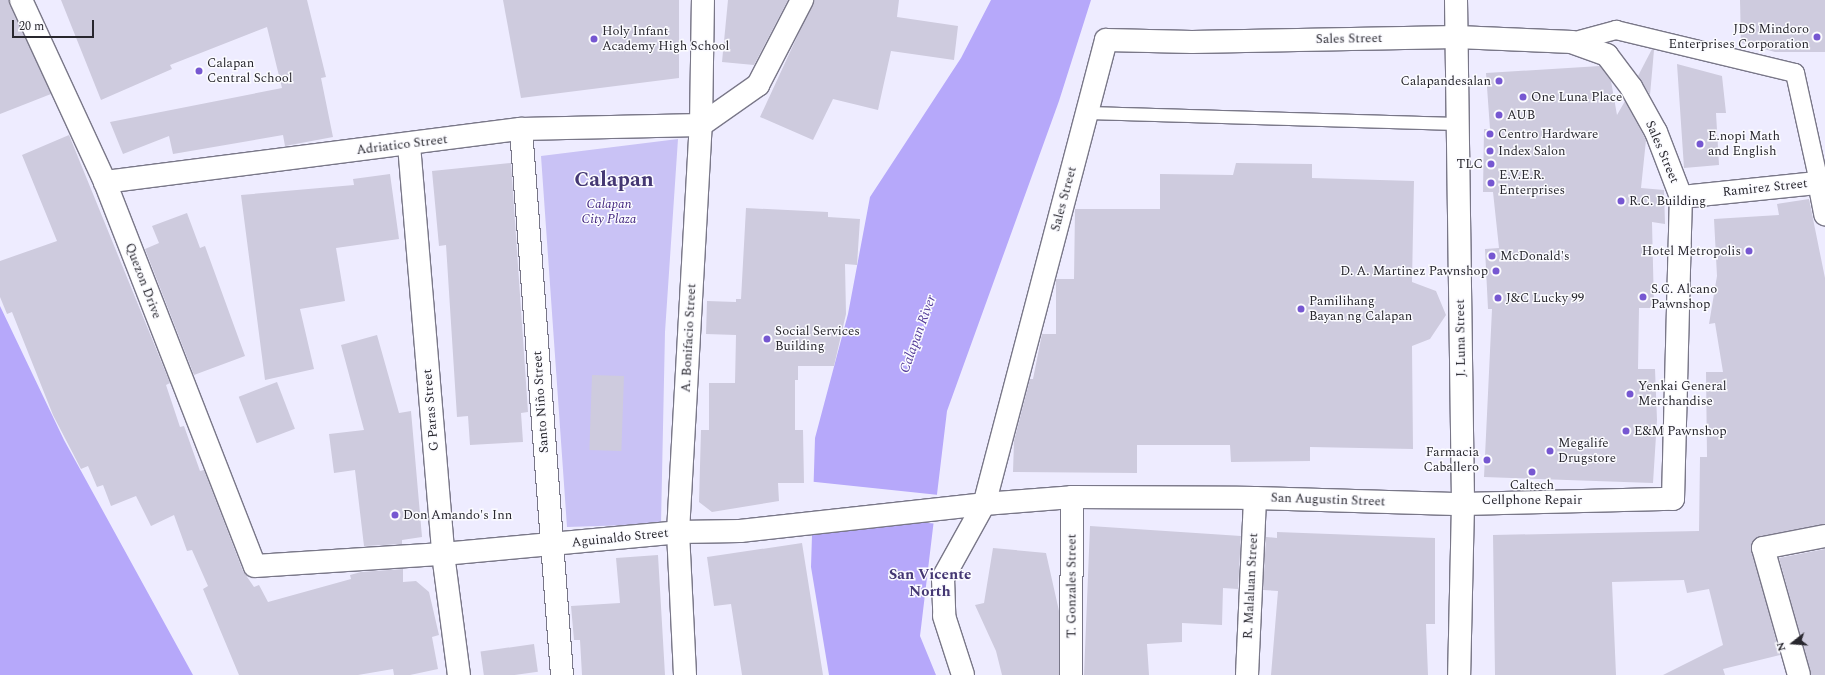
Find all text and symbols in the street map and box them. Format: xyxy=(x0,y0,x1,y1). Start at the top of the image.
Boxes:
scale bar xyxy=(14,12,96,38)
text: 20 m xyxy=(19,17,44,36)
place label: JDS Mindoro Enterprises Corporation xyxy=(1669,22,1809,53)
place label: Holy Infant Academy High School xyxy=(602,24,729,55)
street label: Sales Street xyxy=(1316,31,1382,47)
marker: JDS Mindoro Enterprises Corporation xyxy=(1812,32,1822,42)
marker: Holy Infant Academy High School xyxy=(589,34,599,44)
place label: Calapan Central School xyxy=(207,56,293,87)
marker: Calapan Central School xyxy=(194,66,204,76)
place label: Calapandesalan xyxy=(1401,73,1491,89)
marker: Calapandesalan xyxy=(1494,76,1504,86)
place label: One Luna Place xyxy=(1531,89,1622,105)
marker: One Luna Place xyxy=(1518,92,1528,102)
place label: AUB xyxy=(1507,107,1535,123)
marker: AUB xyxy=(1494,110,1504,120)
street label: Sales Street xyxy=(1642,118,1682,186)
place label: Centro Hardware xyxy=(1498,126,1598,142)
marker: Centro Hardware xyxy=(1485,129,1495,139)
place label: E.nopi Math and English xyxy=(1708,129,1780,160)
street label: Adriatico Street xyxy=(356,132,448,158)
marker: E.nopi Math and English xyxy=(1695,139,1705,149)
place label: Index Salon xyxy=(1498,143,1566,159)
marker: Index Salon xyxy=(1485,146,1495,156)
place label: TLC xyxy=(1457,156,1483,172)
marker: TLC xyxy=(1486,159,1496,169)
street label: Sales Street xyxy=(1048,165,1080,233)
district label: Calapan xyxy=(574,167,654,193)
place label: E.V.E.R. Enterprises xyxy=(1499,168,1565,199)
street label: Ramirez Street xyxy=(1722,176,1808,200)
marker: E.V.E.R. Enterprises xyxy=(1486,178,1496,188)
place label: R.C. Building xyxy=(1629,193,1706,209)
marker: R.C. Building xyxy=(1616,196,1626,206)
park label: Calapan City Plaza xyxy=(582,197,636,228)
street label: Quezon Drive xyxy=(121,241,165,321)
place label: Hotel Metropolis xyxy=(1642,243,1741,259)
marker: Hotel Metropolis xyxy=(1744,246,1754,256)
place label: McDonald's xyxy=(1500,248,1570,264)
marker: McDonald's xyxy=(1487,251,1497,261)
place label: D. A. Martinez Pawnshop xyxy=(1340,263,1488,279)
marker: D. A. Martinez Pawnshop xyxy=(1491,266,1501,276)
place label: S.C. Alcano Pawnshop xyxy=(1651,282,1717,313)
street label: A. Bonifacio Street xyxy=(678,283,700,393)
place label: J&C Lucky 99 xyxy=(1506,290,1584,306)
marker: S.C. Alcano Pawnshop xyxy=(1638,292,1648,302)
water label: Calapan River xyxy=(896,293,940,375)
marker: J&C Lucky 99 xyxy=(1493,293,1503,303)
place label: Pamilihang Bayan ng Calapan xyxy=(1309,294,1412,325)
street label: J. Luna Street xyxy=(1453,299,1469,377)
marker: Pamilihang Bayan ng Calapan xyxy=(1296,304,1306,314)
place label: Social Services Building xyxy=(775,324,860,355)
marker: Social Services Building xyxy=(762,334,772,344)
street label: Santo Niño Street xyxy=(530,350,552,454)
street label: G Paras Street xyxy=(420,368,442,452)
place label: Yenkai General Merchandise xyxy=(1638,379,1727,410)
marker: Yenkai General Merchandise xyxy=(1625,389,1635,399)
place label: E&M Pawnshop xyxy=(1634,423,1727,439)
marker: E&M Pawnshop xyxy=(1621,426,1631,436)
place label: Megalife Drugstore xyxy=(1558,436,1616,467)
place label: Farmacia Caballero xyxy=(1424,445,1479,476)
marker: Megalife Drugstore xyxy=(1545,446,1555,456)
marker: Farmacia Caballero xyxy=(1482,455,1492,465)
marker: Caltech Cellphone Repair xyxy=(1527,467,1537,477)
place label: Caltech Cellphone Repair xyxy=(1482,478,1582,509)
street label: San Augustin Street xyxy=(1270,490,1386,510)
place label: Don Amando's Inn xyxy=(403,507,512,523)
marker: Don Amando's Inn xyxy=(390,510,400,520)
street label: Aguinaldo Street xyxy=(571,525,669,551)
street label: R. Malaluan Street xyxy=(1240,532,1262,640)
street label: T. Gonzales Street xyxy=(1064,534,1080,638)
district label: San Vicente North xyxy=(889,565,971,600)
north arrow xyxy=(1773,623,1813,663)
text: N xyxy=(1772,640,1790,653)

